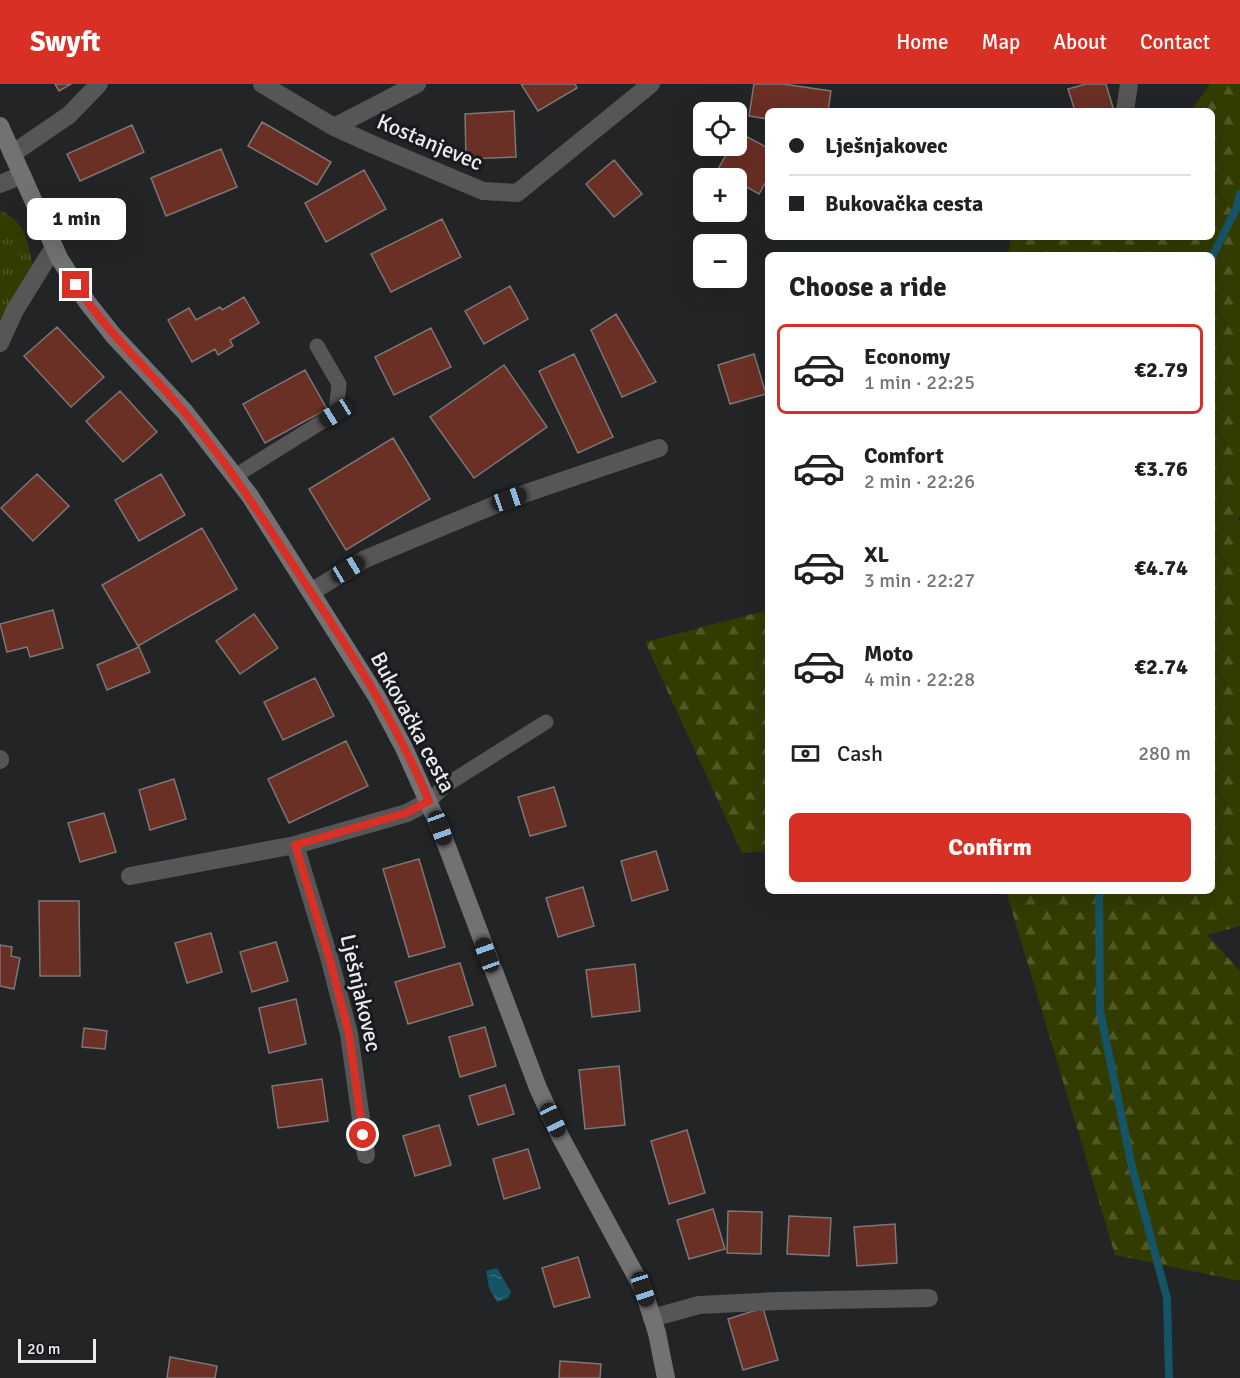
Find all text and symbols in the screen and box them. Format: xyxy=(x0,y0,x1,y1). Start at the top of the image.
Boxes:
text: Swyft xyxy=(30,25,100,59)
text: Home xyxy=(896,29,949,55)
text: Map xyxy=(982,29,1020,55)
text: About xyxy=(1053,29,1107,55)
text: Contact xyxy=(1140,29,1210,55)
map controls xyxy=(693,102,747,288)
button: locate xyxy=(693,102,747,156)
street label: Kostanjevec xyxy=(373,108,487,176)
text: Lješnjakovec xyxy=(825,132,948,159)
button: + xyxy=(693,168,747,222)
text: Bukovačka cesta xyxy=(825,190,983,217)
callout: 1 min xyxy=(26,198,125,240)
text: 1 min xyxy=(52,206,101,231)
button: − xyxy=(693,234,747,288)
route end xyxy=(62,271,89,298)
text: Choose a ride xyxy=(789,271,947,304)
icon: car xyxy=(792,342,846,396)
text: Economy xyxy=(864,343,950,370)
text: €2.79 xyxy=(1134,356,1188,383)
text: 1 min · 22:25 xyxy=(864,370,975,395)
car xyxy=(316,396,356,430)
icon: car xyxy=(792,441,846,495)
text: Comfort xyxy=(864,442,944,469)
text: €3.76 xyxy=(1134,455,1188,482)
text: 2 min · 22:26 xyxy=(864,469,975,494)
car xyxy=(489,485,529,513)
icon: car xyxy=(792,540,846,594)
text: XL xyxy=(864,541,889,568)
car xyxy=(328,552,368,586)
text: €4.74 xyxy=(1134,554,1188,581)
text: 3 min · 22:27 xyxy=(864,568,975,593)
icon: car xyxy=(792,639,846,693)
text: Moto xyxy=(864,640,913,667)
street label: Bukovačka cesta xyxy=(365,647,461,797)
text: €2.74 xyxy=(1134,653,1188,680)
text: 4 min · 22:28 xyxy=(864,667,975,692)
icon: cash xyxy=(789,737,822,770)
text: Cash xyxy=(837,740,883,767)
text: 280 m xyxy=(1138,741,1191,766)
car xyxy=(425,808,455,848)
button: Confirm xyxy=(789,813,1191,882)
street label: Lješnjakovec xyxy=(334,931,388,1055)
car xyxy=(472,935,502,975)
car xyxy=(537,1100,569,1140)
route start xyxy=(349,1121,376,1148)
car xyxy=(629,1269,657,1309)
scale bar xyxy=(18,1336,96,1364)
text: 20 m xyxy=(27,1339,61,1359)

